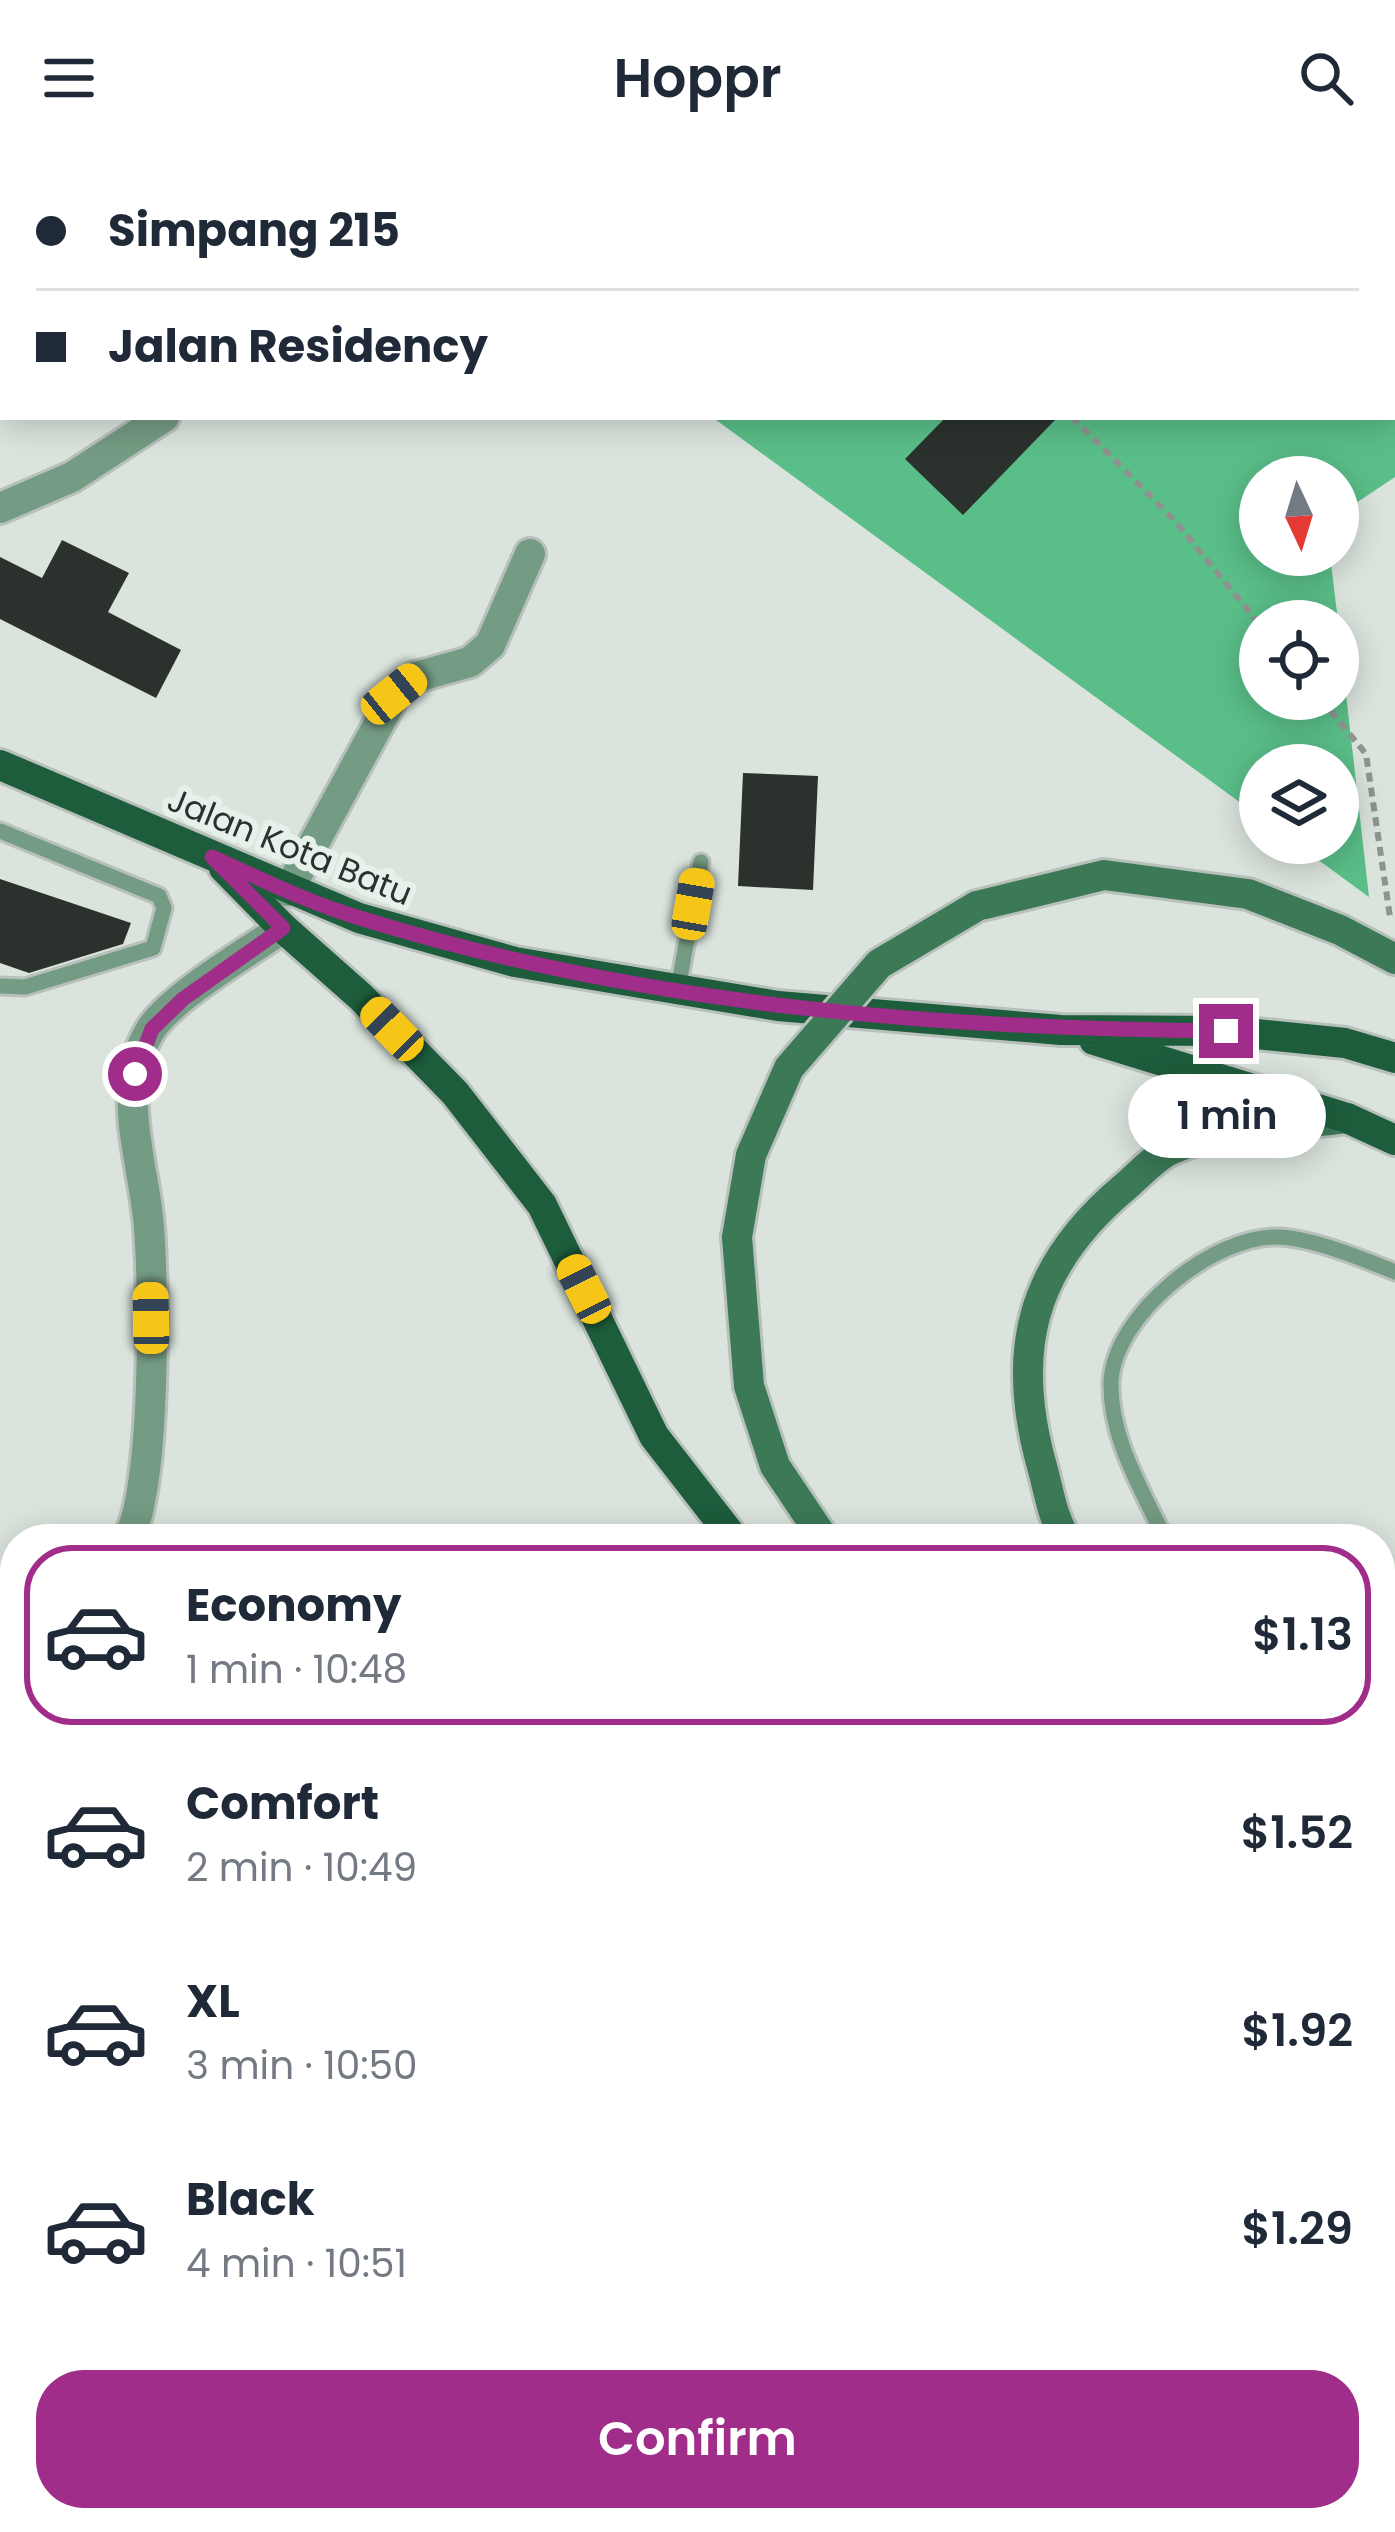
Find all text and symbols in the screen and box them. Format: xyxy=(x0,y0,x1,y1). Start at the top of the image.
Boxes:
text: Hoppr xyxy=(613,40,782,116)
icon: menu xyxy=(36,45,102,111)
icon: search xyxy=(1293,45,1359,111)
text: Simpang 215 xyxy=(108,199,400,262)
text: Jalan Residency xyxy=(108,315,488,378)
north arrow xyxy=(1239,456,1359,576)
map controls xyxy=(1239,456,1359,864)
button: locate xyxy=(1239,600,1359,720)
car xyxy=(355,657,433,731)
button: layers xyxy=(1239,744,1359,864)
street label: Jalan Kota Batu xyxy=(161,776,419,917)
car xyxy=(669,865,717,943)
car xyxy=(354,991,430,1067)
route end xyxy=(1199,1004,1253,1058)
route start xyxy=(108,1047,162,1101)
callout: 1 min xyxy=(1127,1073,1325,1157)
text: 1 min xyxy=(1177,1088,1277,1143)
car xyxy=(552,1249,616,1329)
car xyxy=(132,1282,170,1354)
text: Economy xyxy=(186,1574,401,1637)
icon: car xyxy=(42,1581,150,1689)
text: $1.13 xyxy=(1252,1603,1353,1666)
text: 1 min · 10:48 xyxy=(186,1642,407,1697)
text: Comfort xyxy=(186,1772,379,1835)
icon: car xyxy=(42,1779,150,1887)
text: $1.52 xyxy=(1241,1801,1353,1864)
text: 2 min · 10:49 xyxy=(186,1840,417,1895)
text: XL xyxy=(186,1970,240,2033)
icon: car xyxy=(42,1977,150,2085)
text: $1.92 xyxy=(1242,1999,1353,2062)
text: 3 min · 10:50 xyxy=(186,2038,417,2093)
text: Black xyxy=(186,2168,315,2231)
icon: car xyxy=(42,2175,150,2283)
text: $1.29 xyxy=(1242,2197,1353,2260)
text: 4 min · 10:51 xyxy=(186,2236,407,2291)
button: Confirm xyxy=(36,2370,1359,2508)

